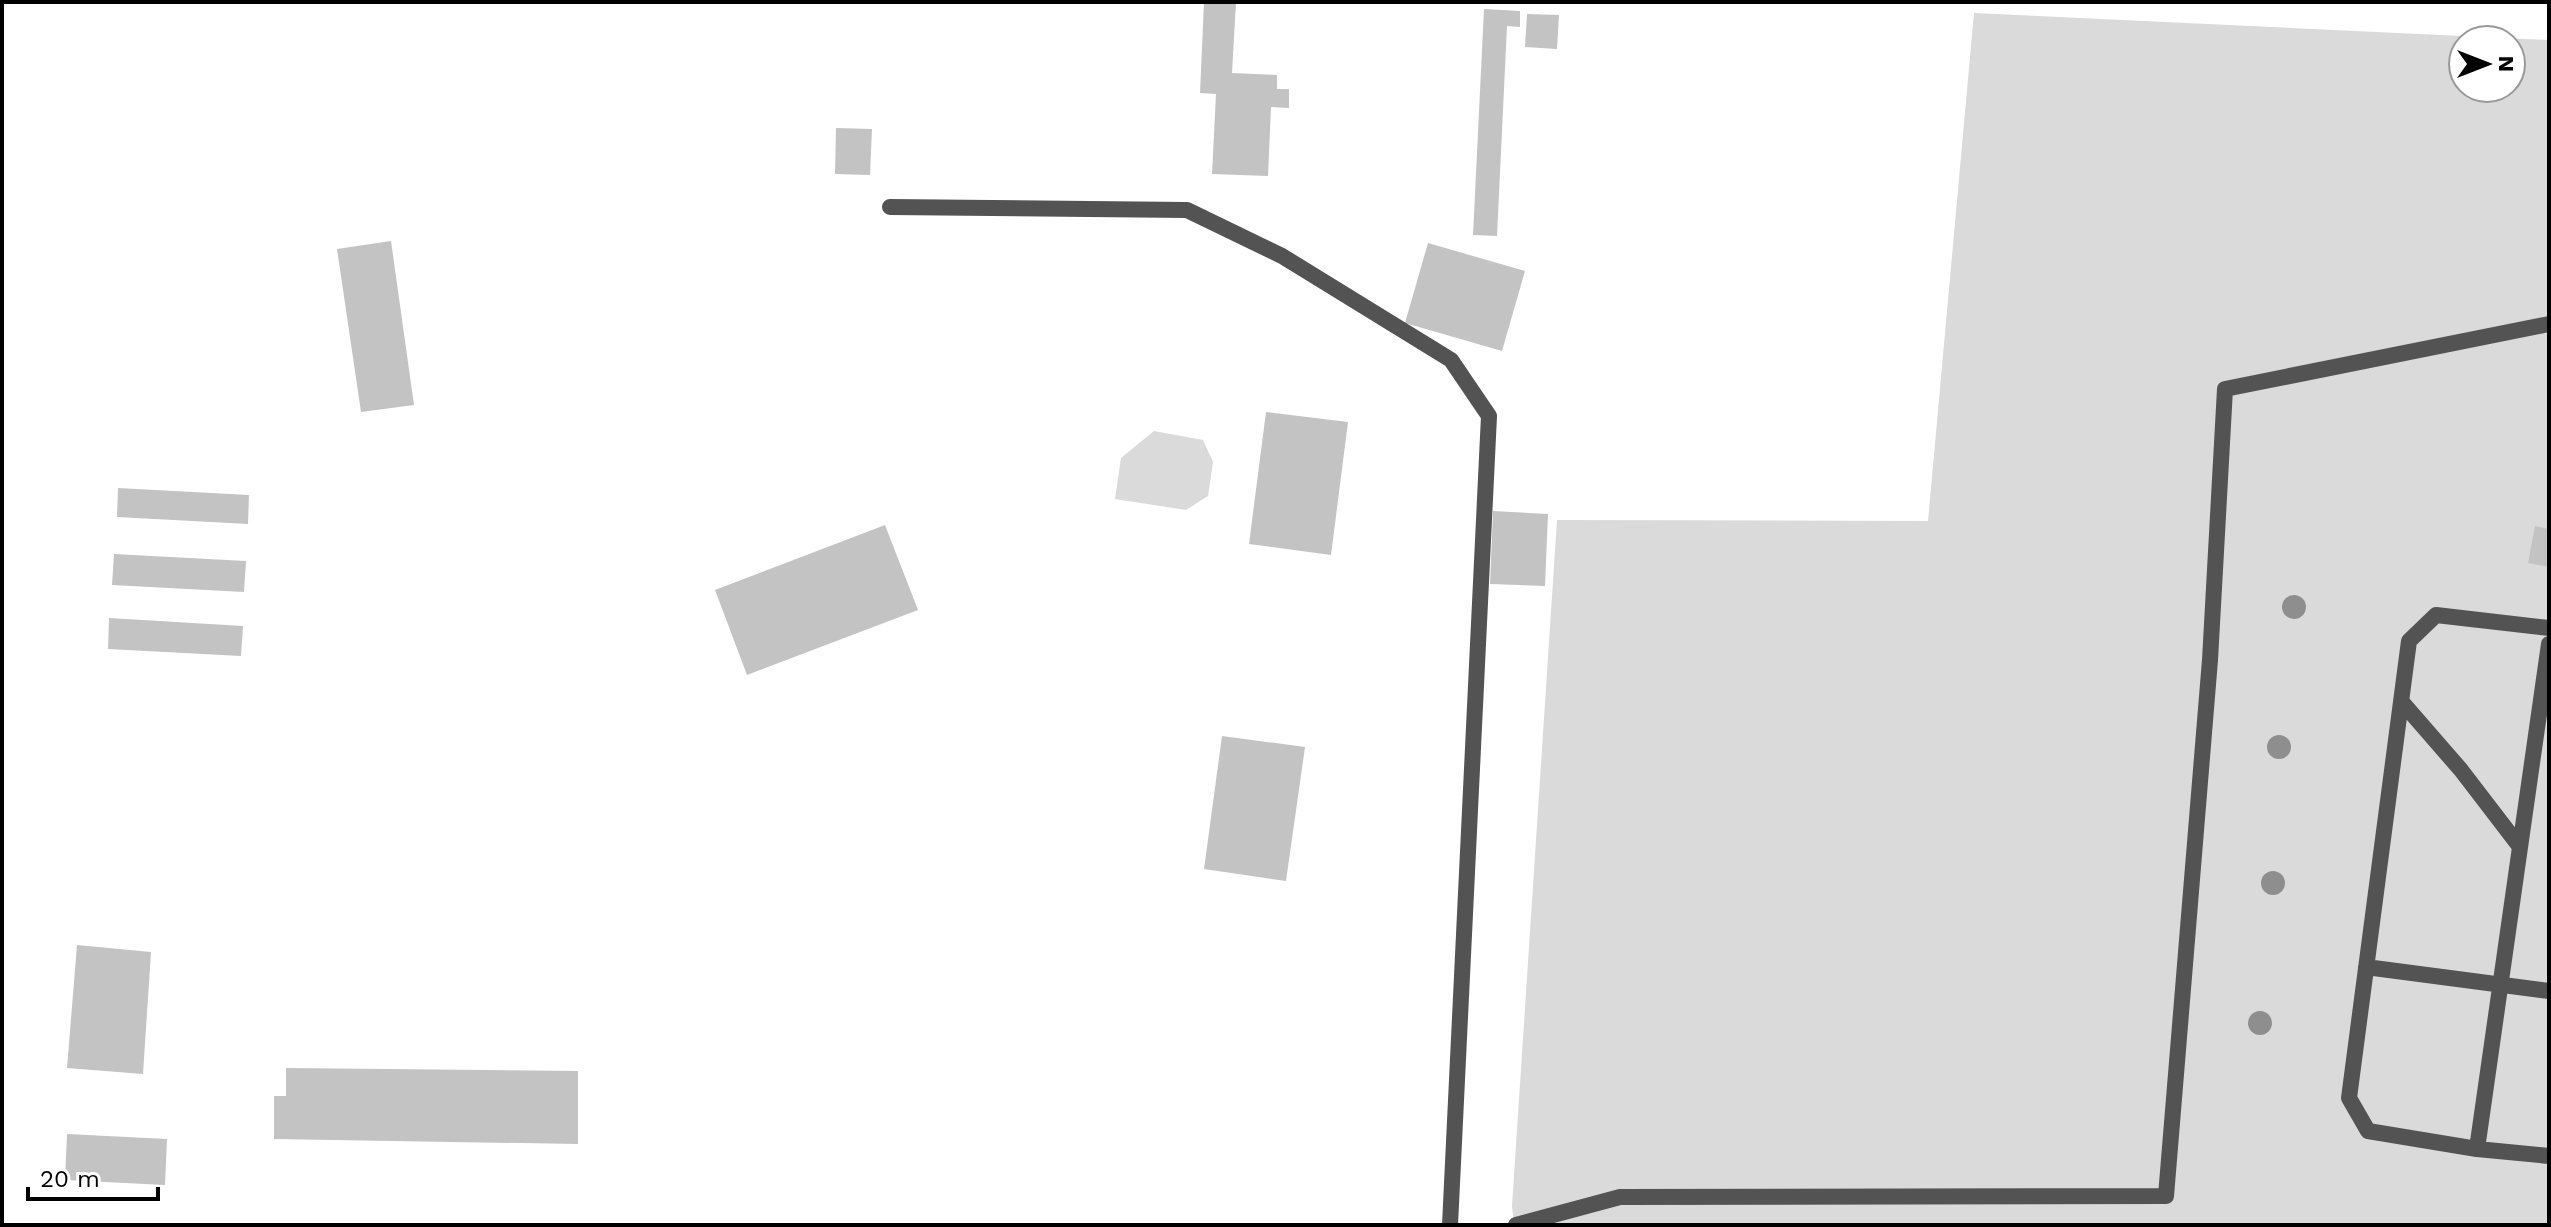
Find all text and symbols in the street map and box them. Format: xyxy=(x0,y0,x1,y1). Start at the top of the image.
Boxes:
north arrow xyxy=(2447,24,2527,104)
text: N xyxy=(2494,56,2519,72)
scale bar xyxy=(28,1151,158,1201)
text: 20 m xyxy=(40,1165,100,1193)

